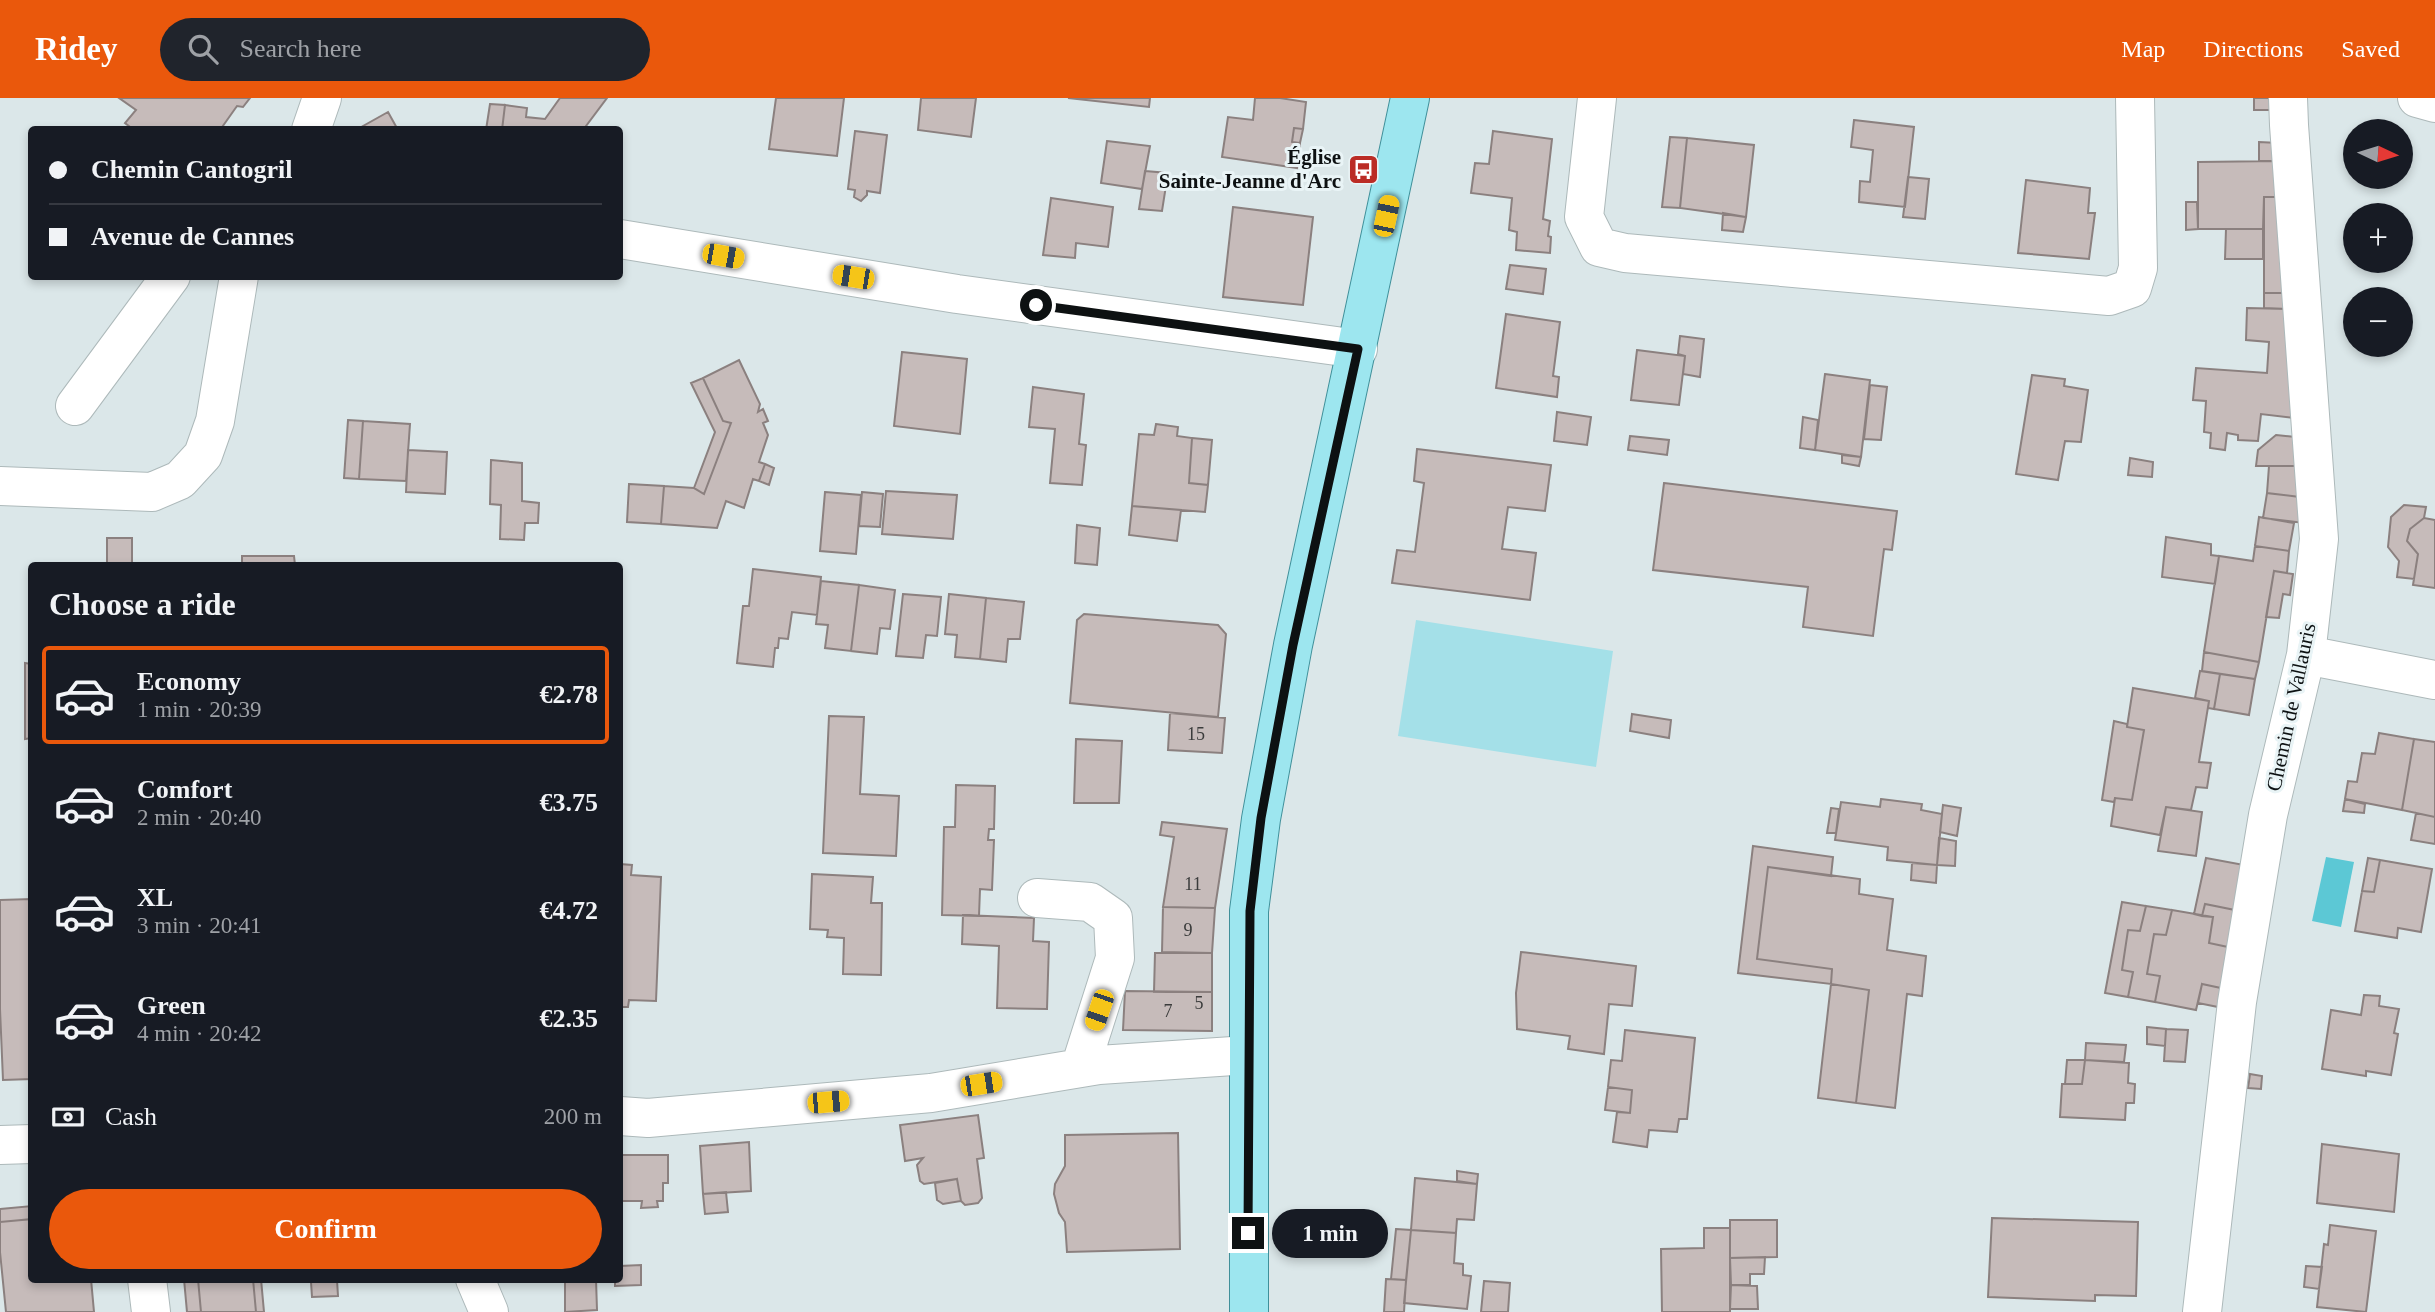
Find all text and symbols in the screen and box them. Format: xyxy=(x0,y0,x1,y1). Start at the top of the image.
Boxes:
search box xyxy=(160,18,650,81)
icon: search xyxy=(184,30,222,68)
text: Ridey xyxy=(35,31,118,67)
text: Search here xyxy=(240,34,361,63)
text: Map xyxy=(2121,36,2165,62)
text: Directions xyxy=(2203,36,2303,62)
text: Saved xyxy=(2341,36,2400,62)
north arrow xyxy=(2343,119,2413,189)
map controls xyxy=(2343,119,2413,357)
place label: Église Sainte-Jeanne d'Arc xyxy=(1159,145,1341,193)
bus stop icon: Église Sainte-Jeanne d'Arc xyxy=(1347,152,1381,186)
text: Chemin Cantogril xyxy=(91,155,293,184)
car xyxy=(1372,193,1401,239)
button: + xyxy=(2343,203,2413,273)
text: Avenue de Cannes xyxy=(91,222,294,251)
car xyxy=(701,242,746,270)
car xyxy=(831,263,876,291)
button: − xyxy=(2343,287,2413,357)
route start xyxy=(1020,289,1052,321)
text: Choose a ride xyxy=(49,586,236,622)
street label: Chemin de Vallauris xyxy=(2261,621,2321,793)
icon: car xyxy=(53,664,116,727)
text: Economy xyxy=(137,667,241,696)
text: €2.78 xyxy=(540,680,598,709)
text: 1 min · 20:39 xyxy=(137,697,262,722)
house number: 15 xyxy=(1187,724,1205,744)
icon: car xyxy=(53,772,116,835)
text: Comfort xyxy=(137,775,232,804)
text: €3.75 xyxy=(540,788,598,817)
text: 2 min · 20:40 xyxy=(137,805,262,830)
house number: 11 xyxy=(1184,874,1202,894)
icon: car xyxy=(53,880,116,943)
text: XL xyxy=(137,883,173,912)
text: €4.72 xyxy=(540,896,598,925)
text: 3 min · 20:41 xyxy=(137,913,262,938)
house number: 9 xyxy=(1184,920,1193,940)
car xyxy=(1083,987,1116,1033)
icon: car xyxy=(53,988,116,1051)
text: Green xyxy=(137,991,206,1020)
house number: 5 xyxy=(1195,993,1204,1013)
house number: 7 xyxy=(1164,1001,1173,1021)
text: €2.35 xyxy=(540,1004,598,1033)
text: 4 min · 20:42 xyxy=(137,1021,262,1046)
car xyxy=(959,1070,1004,1098)
car xyxy=(807,1090,850,1114)
icon: cash xyxy=(49,1098,87,1136)
text: Cash xyxy=(105,1102,157,1131)
text: 200 m xyxy=(544,1104,602,1129)
button: Confirm xyxy=(49,1189,602,1269)
callout: 1 min xyxy=(1272,1208,1388,1258)
route end xyxy=(1232,1217,1264,1249)
text: 1 min xyxy=(1302,1221,1358,1246)

